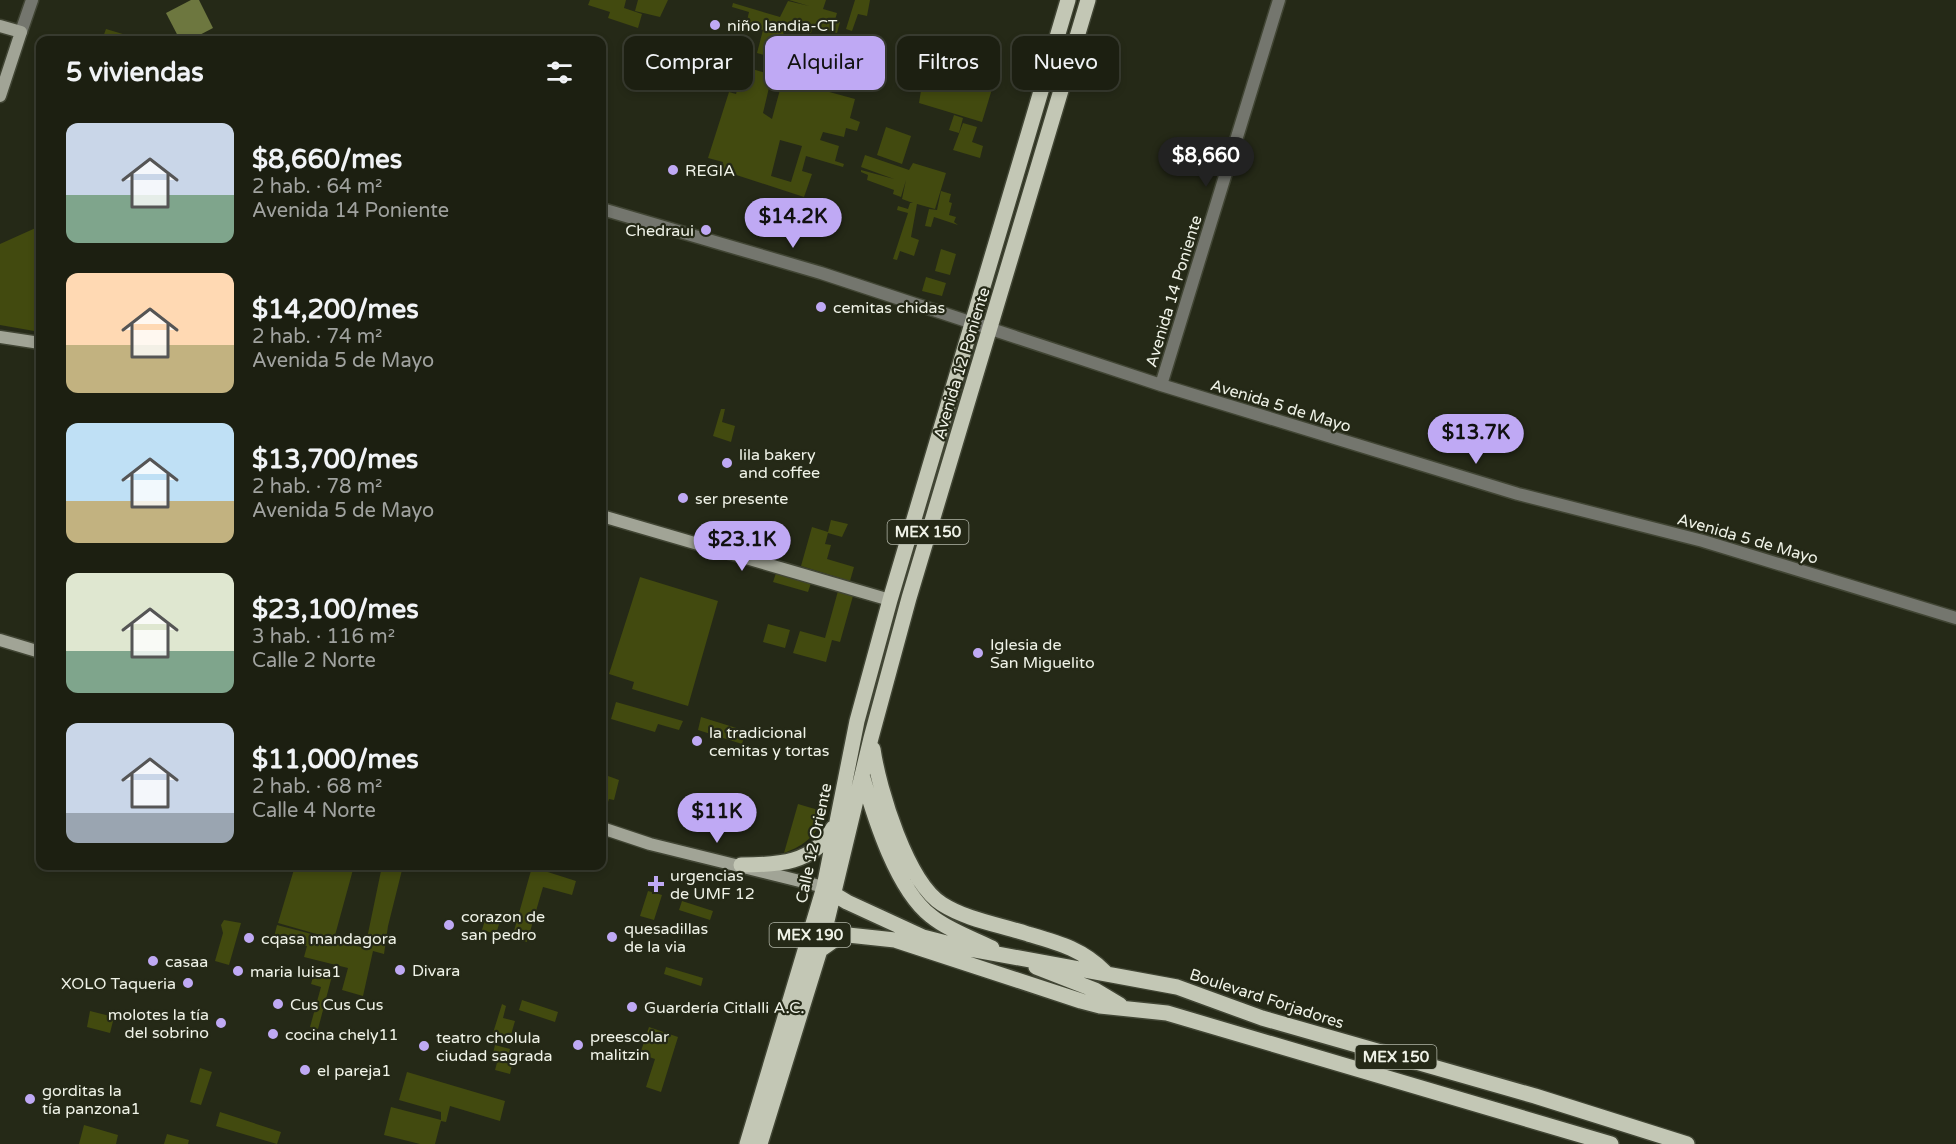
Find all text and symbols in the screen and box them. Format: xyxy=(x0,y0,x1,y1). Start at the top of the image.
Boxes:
place label: niño landia-CT xyxy=(727,16,838,36)
marker: niño landia-CT xyxy=(708,18,722,32)
chip: Comprar xyxy=(624,36,753,90)
chip: Alquilar xyxy=(765,36,885,90)
chip: Filtros xyxy=(897,36,1000,90)
chip: Nuevo xyxy=(1012,36,1119,90)
icon: filters xyxy=(543,56,576,89)
text: 5 viviendas xyxy=(66,57,204,88)
pin: $8,660 xyxy=(1157,137,1255,188)
text: $8,660/mes xyxy=(252,144,402,175)
text: $8,660 xyxy=(1172,144,1240,168)
icon: home xyxy=(114,147,186,219)
place label: REGIA xyxy=(685,161,735,181)
marker: REGIA xyxy=(666,163,680,177)
text: 2 hab. · 64 m² xyxy=(252,175,382,199)
pin: $14.2K xyxy=(744,198,842,249)
text: Avenida 14 Poniente xyxy=(252,199,449,223)
text: $14.2K xyxy=(759,205,827,229)
street label: Avenida 14 Poniente xyxy=(1141,213,1207,370)
place label: Chedraui xyxy=(625,221,694,241)
marker: Chedraui xyxy=(699,223,713,237)
street label: Avenida 12 Poniente xyxy=(929,285,995,442)
text: $14,200/mes xyxy=(252,294,419,325)
icon: home xyxy=(114,297,186,369)
place label: cemitas chidas xyxy=(833,298,945,318)
marker: cemitas chidas xyxy=(814,300,828,314)
text: 2 hab. · 74 m² xyxy=(252,325,382,349)
text: Avenida 5 de Mayo xyxy=(252,349,434,373)
street label: Avenida 5 de Mayo xyxy=(1208,375,1353,437)
pin: $13.7K xyxy=(1427,414,1525,465)
text: $13.7K xyxy=(1442,421,1510,445)
text: $13,700/mes xyxy=(252,444,418,475)
place label: lila bakery and coffee xyxy=(739,445,820,483)
icon: home xyxy=(114,447,186,519)
marker: lila bakery and coffee xyxy=(720,456,734,470)
text: 2 hab. · 78 m² xyxy=(252,475,382,499)
place label: ser presente xyxy=(695,489,788,509)
marker: ser presente xyxy=(676,491,690,505)
text: Avenida 5 de Mayo xyxy=(252,499,434,523)
street label: Avenida 5 de Mayo xyxy=(1675,509,1821,569)
road number: MEX 150 xyxy=(888,520,968,544)
pin: $23.1K xyxy=(693,521,791,572)
text: $23.1K xyxy=(708,528,776,552)
text: $23,100/mes xyxy=(252,594,419,625)
icon: home xyxy=(114,597,186,669)
text: 3 hab. · 116 m² xyxy=(252,625,395,649)
place label: Iglesia de San Miguelito xyxy=(990,635,1095,673)
marker: Iglesia de San Miguelito xyxy=(971,646,985,660)
text: Calle 2 Norte xyxy=(252,649,376,673)
place label: la tradicional cemitas y tortas xyxy=(709,723,830,761)
marker: la tradicional cemitas y tortas xyxy=(690,734,704,748)
text: $11,000/mes xyxy=(252,744,419,775)
icon: home xyxy=(114,747,186,819)
text: 2 hab. · 68 m² xyxy=(252,775,382,799)
street label: Calle 12 Oriente xyxy=(791,781,836,905)
pin: $11K xyxy=(681,793,753,844)
text: Calle 4 Norte xyxy=(252,799,376,823)
text: $11K xyxy=(692,800,742,824)
place label: urgencias de UMF 12 xyxy=(670,866,755,904)
marker: urgencias de UMF 12 xyxy=(647,875,665,893)
place label: corazon de san pedro xyxy=(461,907,545,945)
marker: corazon de san pedro xyxy=(442,918,456,932)
place label: quesadillas de la via xyxy=(624,919,708,957)
road number: MEX 190 xyxy=(770,923,850,947)
place label: cqasa mandagora xyxy=(261,929,397,949)
marker: quesadillas de la via xyxy=(605,930,619,944)
marker: cqasa mandagora xyxy=(242,931,256,945)
place label: casaa xyxy=(165,952,208,972)
marker: casaa xyxy=(146,954,160,968)
place label: Divara xyxy=(412,961,460,981)
place label: maria luisa1 xyxy=(250,962,341,982)
marker: Divara xyxy=(393,963,407,977)
marker: maria luisa1 xyxy=(231,964,245,978)
street label: Boulevard Forjadores xyxy=(1187,964,1347,1033)
place label: XOLO Taqueria xyxy=(61,974,176,994)
marker: XOLO Taqueria xyxy=(181,976,195,990)
place label: Cus Cus Cus xyxy=(290,995,383,1015)
marker: Cus Cus Cus xyxy=(271,997,285,1011)
place label: Guardería Citlalli A.C. xyxy=(644,998,804,1018)
marker: Guardería Citlalli A.C. xyxy=(625,1000,639,1014)
place label: molotes la tía del sobrino xyxy=(108,1005,209,1043)
marker: molotes la tía del sobrino xyxy=(214,1016,228,1030)
place label: cocina chely11 xyxy=(285,1025,399,1045)
marker: cocina chely11 xyxy=(266,1027,280,1041)
place label: preescolar malitzin xyxy=(590,1027,670,1065)
place label: teatro cholula ciudad sagrada xyxy=(436,1028,553,1066)
marker: preescolar malitzin xyxy=(571,1038,585,1052)
marker: teatro cholula ciudad sagrada xyxy=(417,1039,431,1053)
road number: MEX 150 xyxy=(1356,1045,1436,1069)
place label: el pareja1 xyxy=(317,1061,391,1081)
marker: el pareja1 xyxy=(298,1063,312,1077)
place label: gorditas la tía panzona1 xyxy=(42,1081,141,1119)
marker: gorditas la tía panzona1 xyxy=(23,1092,37,1106)

